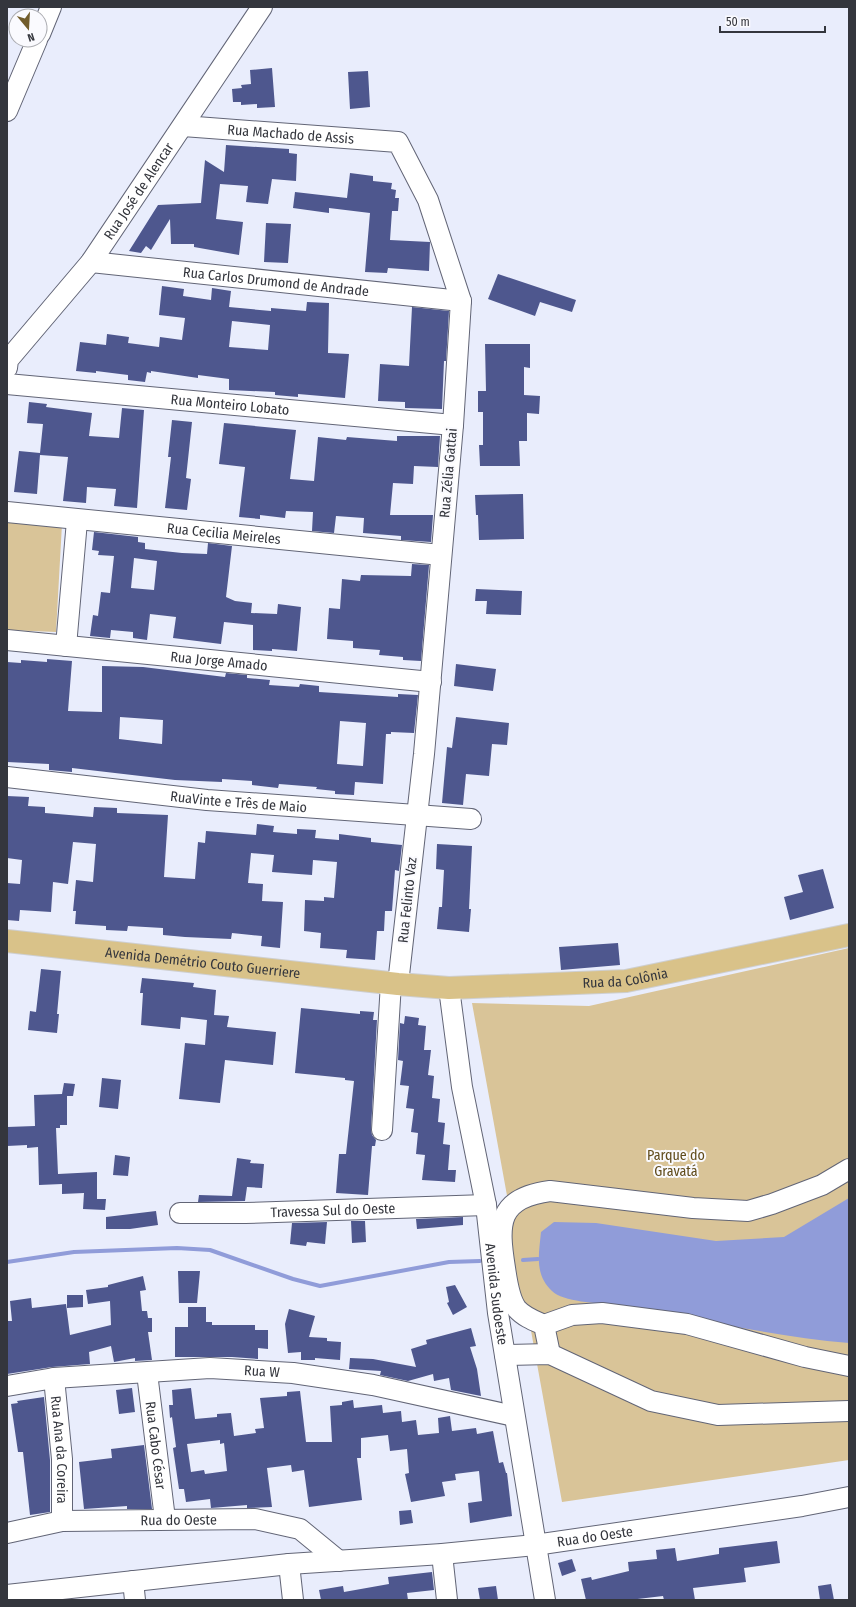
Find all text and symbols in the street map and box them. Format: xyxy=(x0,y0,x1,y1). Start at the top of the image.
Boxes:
north arrow xyxy=(8,8,48,48)
scale bar xyxy=(720,8,825,34)
text: 50 m xyxy=(726,15,750,29)
text: N xyxy=(26,30,36,44)
street label: Rua Machado de Assis xyxy=(227,121,355,148)
street label: Rua José de Alencar xyxy=(100,139,178,243)
street label: Rua Carlos Drumond de Andrade xyxy=(182,264,370,300)
street label: Rua Monteiro Lobato xyxy=(170,391,290,419)
street label: Rua Zélia Gattai xyxy=(436,427,461,519)
street label: Rua Cecilia Meireles xyxy=(166,520,282,548)
street label: Rua Jorge Amado xyxy=(170,648,268,675)
street label: RuaVinte e Três de Maio xyxy=(169,788,307,816)
street label: Rua Felinto Vaz xyxy=(395,856,421,944)
street label: Avenida Demétrio Couto Guerriere xyxy=(104,944,301,982)
street label: Rua da Colônia xyxy=(582,965,669,992)
park label: Parque do Gravatá xyxy=(647,1147,705,1180)
street label: Travessa Sul do Oeste xyxy=(270,1200,396,1221)
street label: Avenida Sudoeste xyxy=(481,1242,511,1346)
street label: Rua W xyxy=(244,1362,281,1381)
street label: Rua Ana da Coreira xyxy=(47,1395,70,1504)
street label: Rua Cabo César xyxy=(142,1401,169,1491)
street label: Rua do Oeste xyxy=(140,1511,217,1529)
street label: Rua do Oeste xyxy=(556,1523,634,1551)

